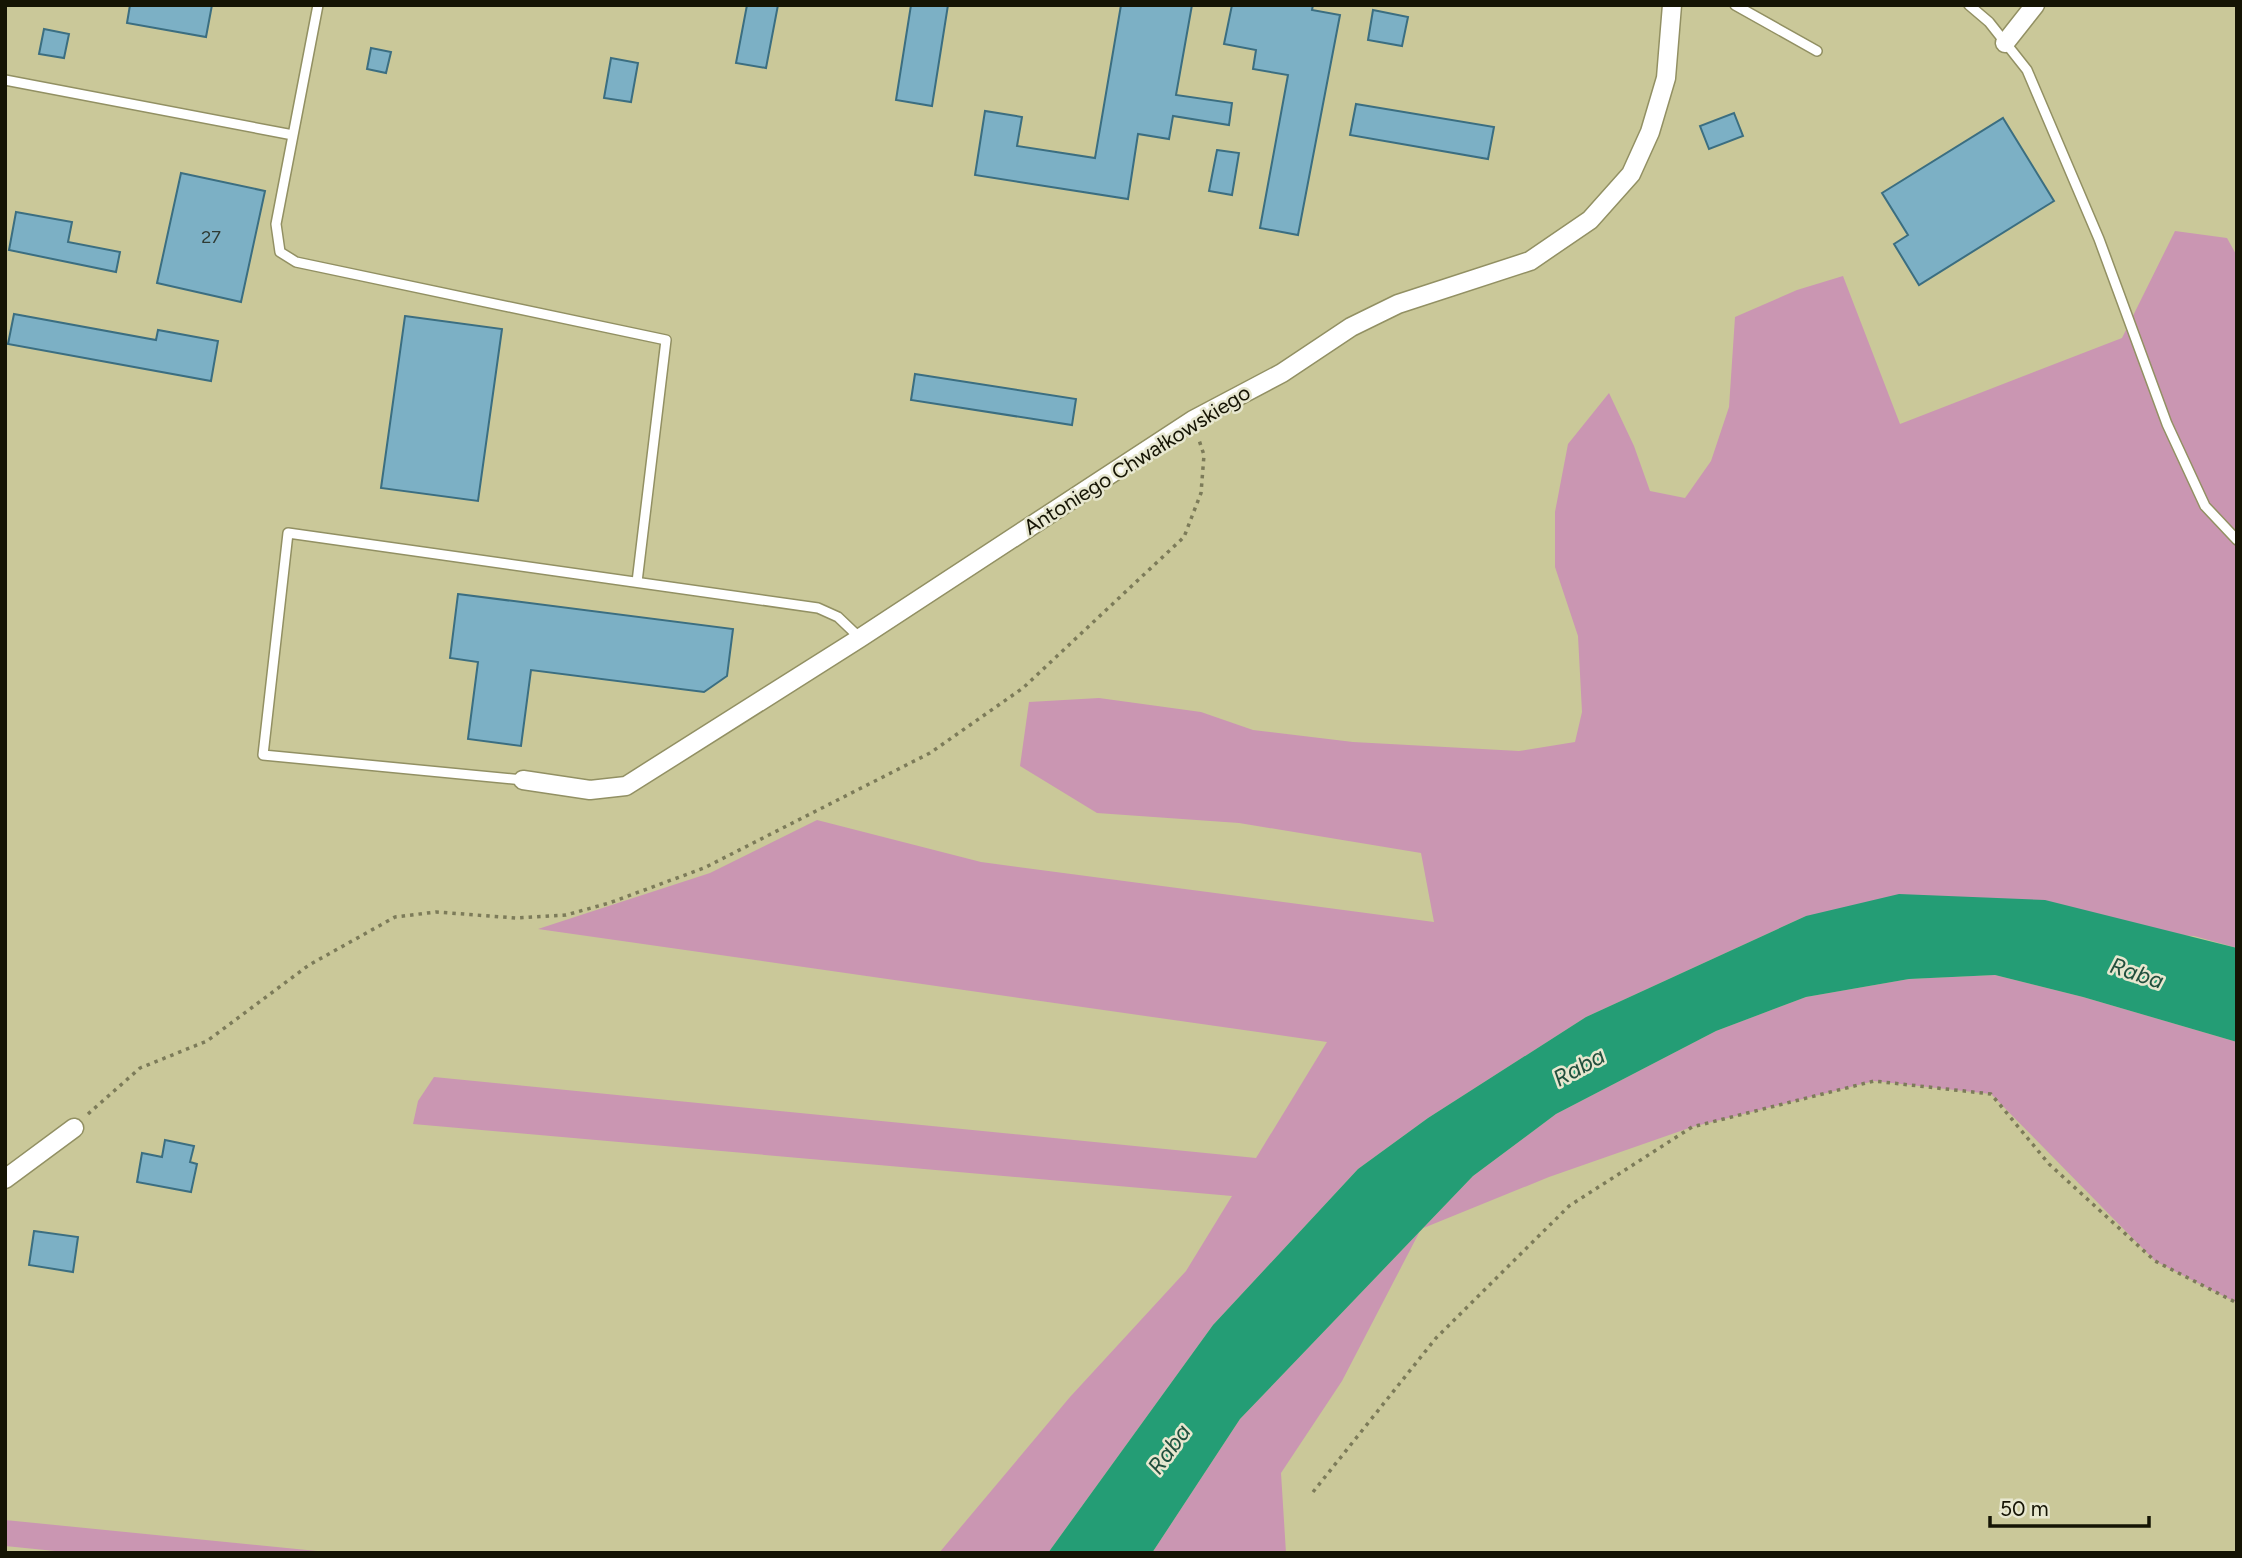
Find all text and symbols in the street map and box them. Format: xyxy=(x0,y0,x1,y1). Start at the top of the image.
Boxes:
house number: 27 xyxy=(201,226,221,248)
street label: Antoniego Chwałkowskiego xyxy=(1019,379,1255,540)
water label: Raba xyxy=(2107,951,2167,995)
water label: Raba xyxy=(1548,1041,1610,1093)
water label: Raba xyxy=(1142,1419,1196,1479)
scale bar xyxy=(1990,1484,2149,1528)
text: 50 m xyxy=(2000,1496,2049,1521)

